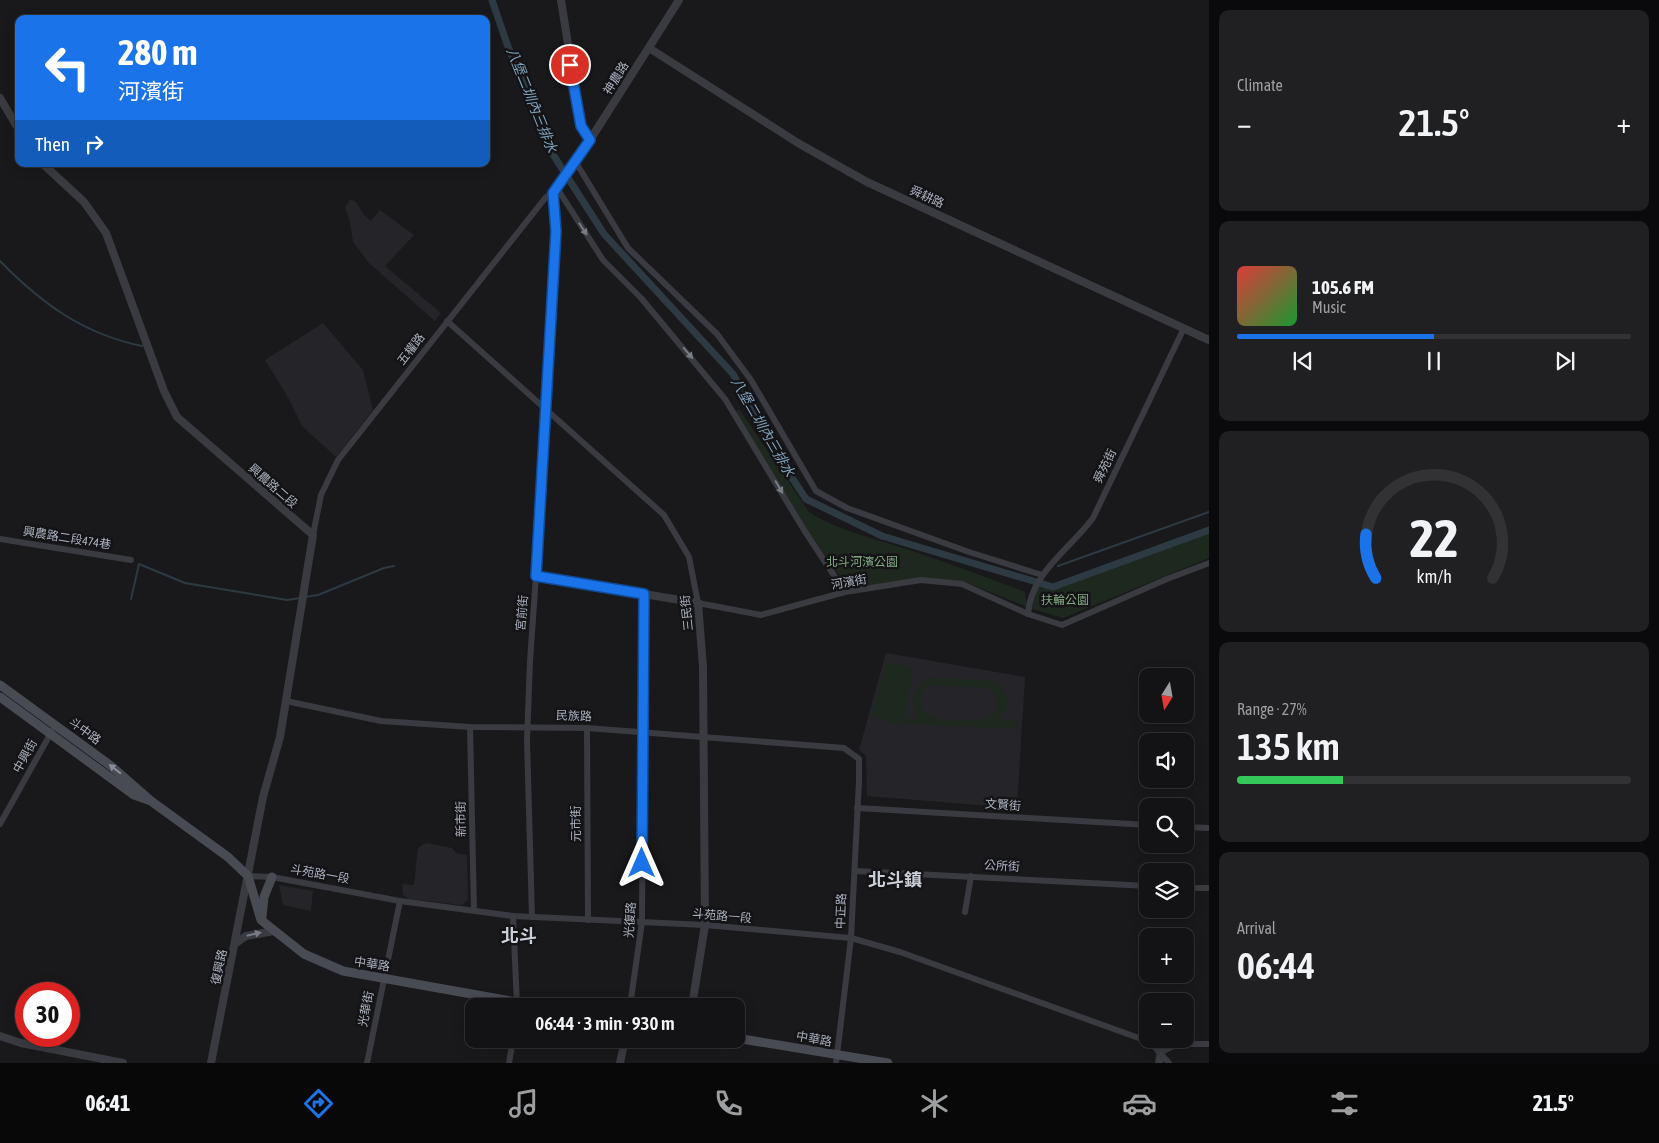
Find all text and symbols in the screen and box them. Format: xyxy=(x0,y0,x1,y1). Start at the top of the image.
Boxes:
text: 280 m xyxy=(118,32,197,72)
icon: left xyxy=(35,35,100,100)
pin xyxy=(549,44,591,86)
water label: 八堡二圳內三排水 xyxy=(504,45,561,156)
icon: arrive xyxy=(556,51,584,79)
street label: 神農路 xyxy=(601,59,631,97)
text: Climate xyxy=(1237,76,1283,94)
text: 河濱街 xyxy=(118,78,184,104)
text: 21.5° xyxy=(1399,101,1469,144)
text: − xyxy=(1237,107,1252,139)
text: + xyxy=(1616,107,1631,139)
icon: right xyxy=(80,130,108,158)
text: Then xyxy=(35,133,70,155)
street label: 舜耕路 xyxy=(908,183,946,211)
one-way arrow xyxy=(579,223,588,236)
text: 105.6 FM xyxy=(1312,276,1374,298)
text: Music xyxy=(1312,298,1346,316)
street label: 五權路 xyxy=(394,331,428,367)
one-way arrow xyxy=(682,347,693,359)
icon: previous xyxy=(1289,347,1317,375)
icon: pause xyxy=(1420,347,1448,375)
icon: next xyxy=(1551,347,1579,375)
water label: 八堡二圳內三排水 xyxy=(728,375,798,480)
street label: 舜苑街 xyxy=(1091,447,1119,485)
street label: 興農路二段 xyxy=(246,461,300,511)
one-way arrow xyxy=(774,481,783,494)
text: 22 xyxy=(1410,508,1458,568)
street label: 興農路二段474巷 xyxy=(22,524,112,552)
park label: 北斗河濱公園 xyxy=(826,555,898,569)
text: km/h xyxy=(1416,566,1452,587)
street label: 河濱街 xyxy=(830,572,868,592)
park label: 扶輪公園 xyxy=(1041,593,1089,607)
street label: 宮前街 xyxy=(513,594,531,632)
street label: 三民街 xyxy=(678,594,696,632)
north arrow xyxy=(1139,668,1194,722)
map controls xyxy=(1139,668,1194,1048)
text: Range · 27% xyxy=(1237,700,1307,718)
street label: 民族路 xyxy=(556,708,592,724)
street label: 斗中路 xyxy=(66,715,104,747)
text: 135 km xyxy=(1237,725,1340,768)
button: sound xyxy=(1139,733,1194,788)
street label: 中興街 xyxy=(10,737,40,775)
one-way arrow xyxy=(109,763,122,774)
street label: 文賢街 xyxy=(985,797,1021,813)
button: search xyxy=(1139,798,1194,853)
street label: 新市街 xyxy=(454,801,468,837)
street label: 元市街 xyxy=(569,806,583,842)
position arrow xyxy=(615,836,667,888)
street label: 公所街 xyxy=(984,858,1020,874)
street label: 斗苑路一段 xyxy=(289,862,351,886)
button: layers xyxy=(1139,863,1194,918)
district label: 北斗鎮 xyxy=(868,869,922,890)
street label: 中正路 xyxy=(833,893,849,929)
street label: 光復路 xyxy=(622,902,638,938)
street label: 斗苑路一段 xyxy=(691,906,753,926)
text: Arrival xyxy=(1237,919,1276,937)
district label: 北斗 xyxy=(501,925,537,946)
button: + xyxy=(1139,928,1194,983)
one-way arrow xyxy=(246,930,261,938)
text: 06:44 xyxy=(1237,944,1315,987)
street label: 復興路 xyxy=(208,948,230,986)
street label: 中華路 xyxy=(353,954,391,974)
speed limit sign: 30 xyxy=(15,982,80,1047)
street label: 光華街 xyxy=(356,990,376,1028)
button: − xyxy=(1139,993,1194,1048)
text: 06:44 · 3 min · 930 m xyxy=(535,1012,675,1034)
street label: 中華路 xyxy=(795,1029,833,1049)
icon: directions xyxy=(301,1086,336,1121)
icon: music xyxy=(506,1086,541,1121)
icon: phone xyxy=(711,1086,746,1121)
icon: climate xyxy=(917,1086,952,1121)
icon: car xyxy=(1122,1086,1157,1121)
icon: filters xyxy=(1327,1086,1362,1121)
text: 06:41 xyxy=(85,1090,130,1116)
text: 21.5° xyxy=(1533,1090,1574,1116)

